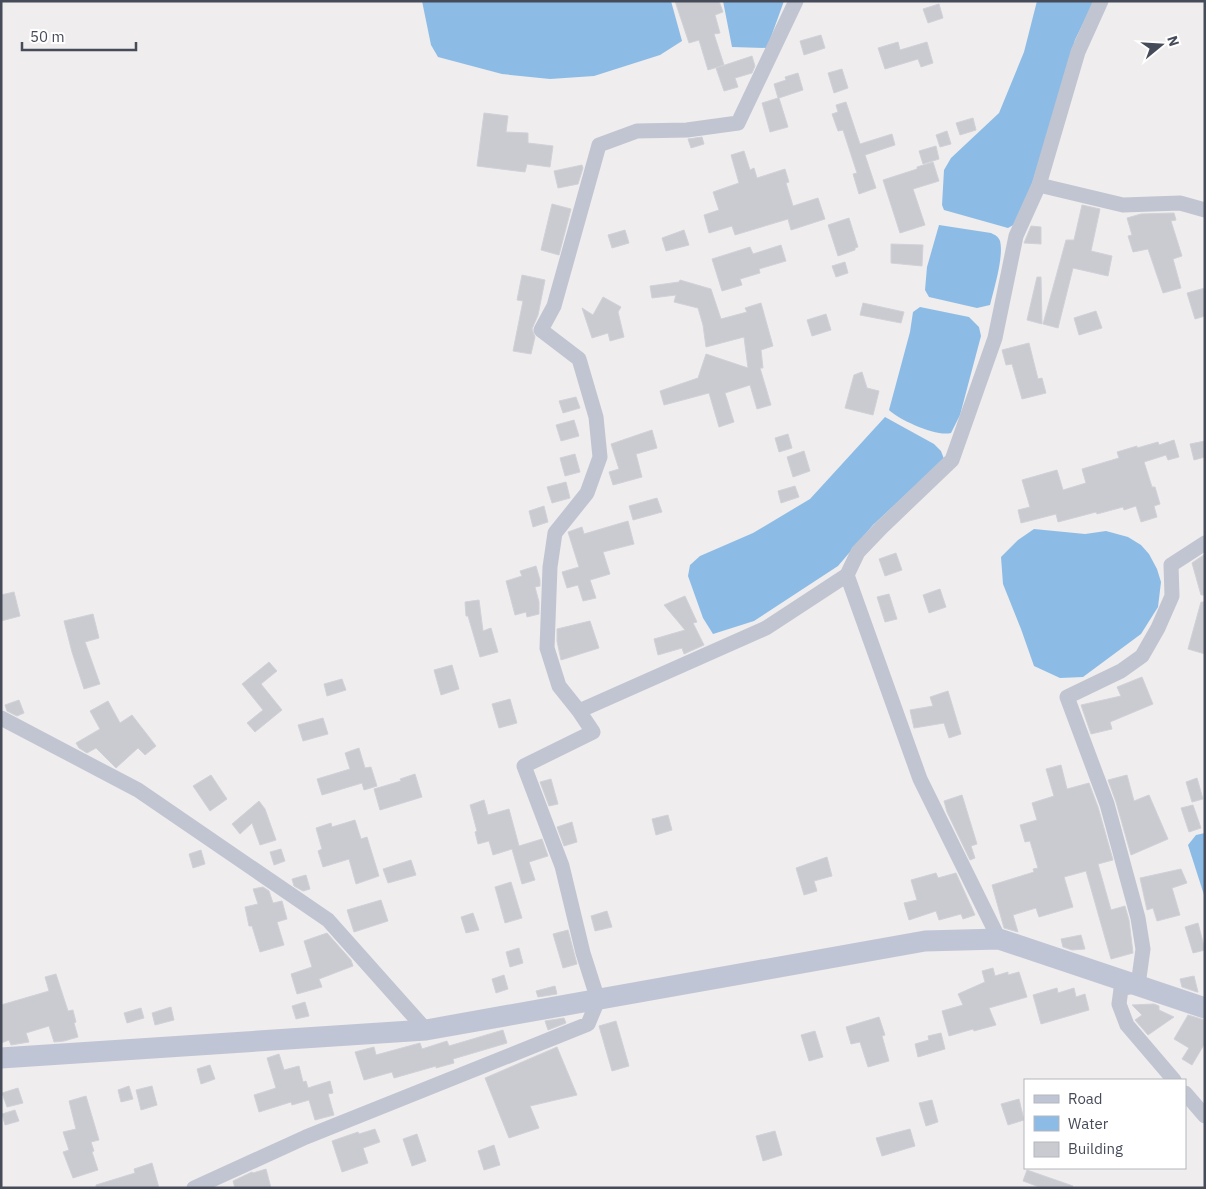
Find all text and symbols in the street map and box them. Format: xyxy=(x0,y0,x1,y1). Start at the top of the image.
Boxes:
scale bar xyxy=(22,20,136,52)
north arrow xyxy=(1136,20,1186,70)
text: 50 m xyxy=(30,27,65,46)
text: N xyxy=(1163,33,1183,49)
legend xyxy=(1024,1079,1186,1169)
text: Road xyxy=(1068,1089,1103,1108)
text: Water xyxy=(1068,1114,1109,1133)
text: Building xyxy=(1068,1139,1123,1158)

